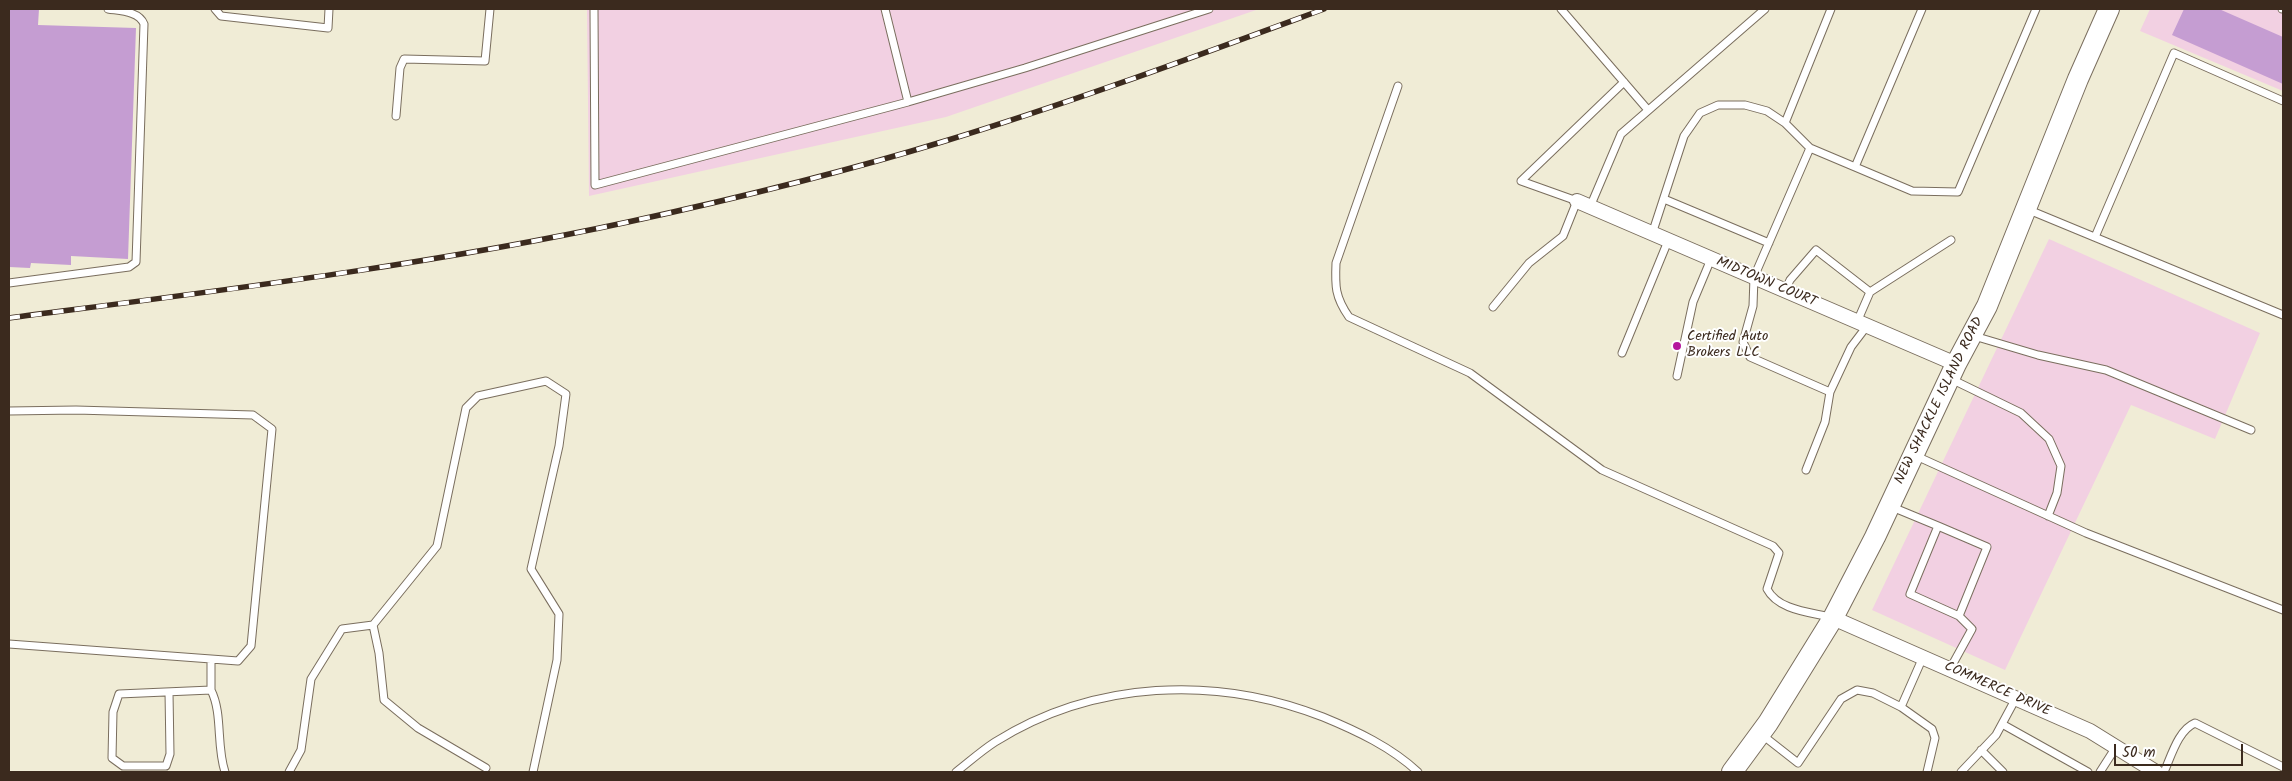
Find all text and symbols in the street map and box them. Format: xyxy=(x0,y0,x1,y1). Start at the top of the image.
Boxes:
street label: MIDTOWN COURT xyxy=(1713,254,1819,312)
street label: NEW SHACKLE ISLAND ROAD xyxy=(1892,315,1988,487)
place label: Certified Auto Brokers LLC xyxy=(1687,330,1768,362)
marker: Certified Auto Brokers LLC xyxy=(1671,340,1683,352)
street label: COMMERCE DRIVE xyxy=(1941,659,2053,721)
scale bar xyxy=(2117,734,2246,766)
text: 50 m xyxy=(2122,741,2156,765)

